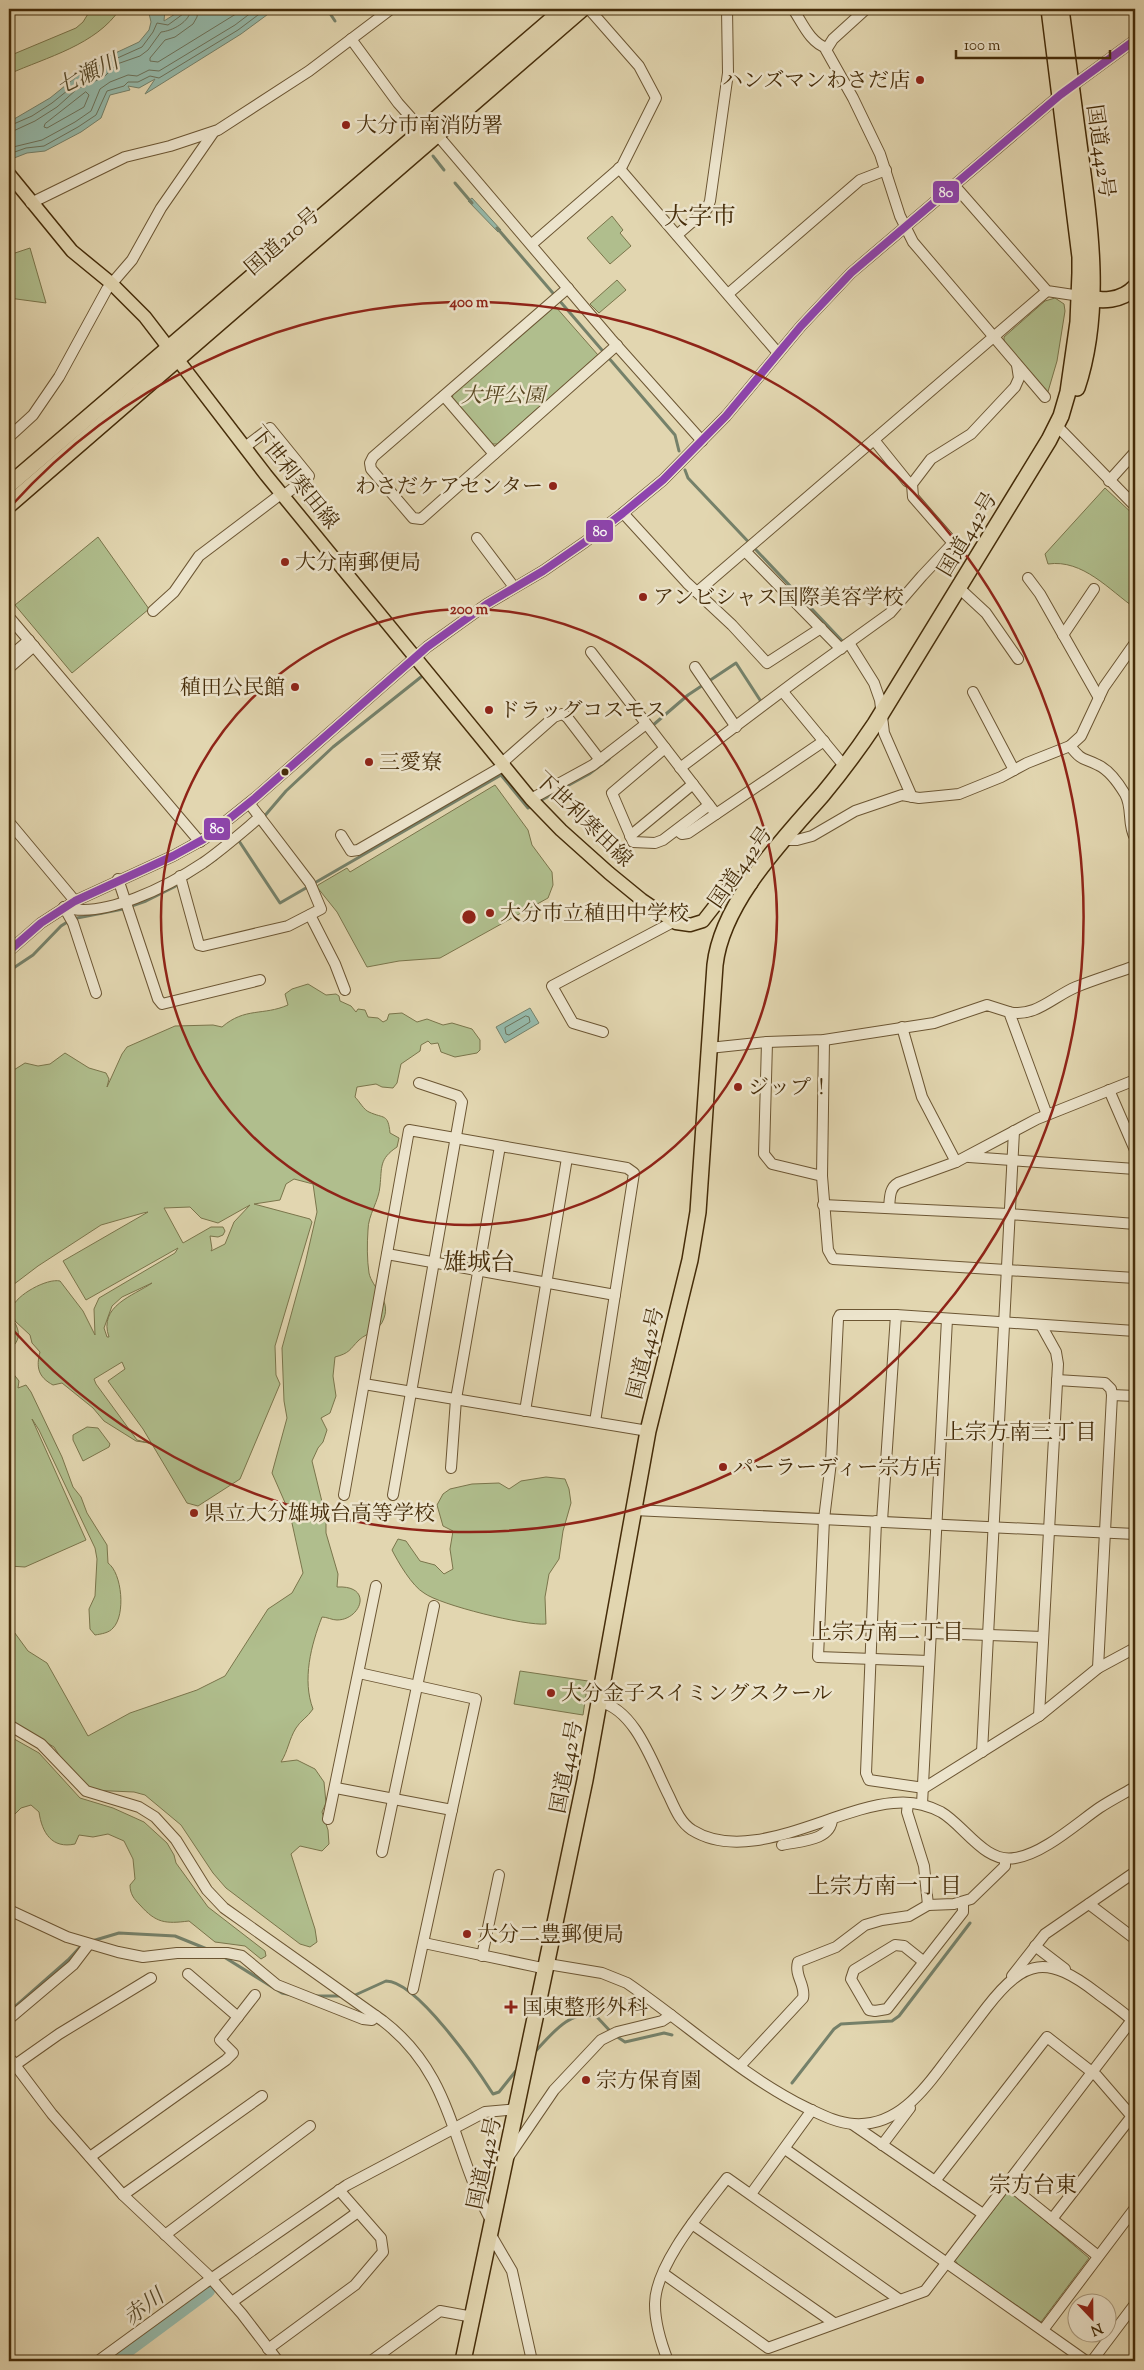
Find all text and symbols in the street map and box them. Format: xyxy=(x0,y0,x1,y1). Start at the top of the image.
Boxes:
scale bar xyxy=(956,28,1110,60)
text: 100 m xyxy=(964,36,1001,57)
water label: 七瀬川 xyxy=(52,46,127,104)
place label: ハンズマンわさだ店 xyxy=(722,67,910,97)
marker: ハンズマンわさだ店 xyxy=(914,74,926,86)
street label: 国道442号 xyxy=(1078,103,1120,200)
place label: 大分市南消防署 xyxy=(356,112,503,142)
marker: 大分市南消防署 xyxy=(340,119,352,131)
line badge: 80 xyxy=(932,180,960,204)
text: 80 xyxy=(939,184,954,204)
street label: 国道210号 xyxy=(239,201,327,284)
district label: 大字市 xyxy=(664,201,736,235)
text: 400 m xyxy=(449,293,489,314)
park label: 大坪公園 xyxy=(461,382,548,412)
street label: 下世利寒田線 xyxy=(242,420,345,537)
place label: わさだケアセンター xyxy=(355,473,543,503)
marker: わさだケアセンター xyxy=(547,480,559,492)
street label: 国道442号 xyxy=(932,487,1006,583)
line badge: 80 xyxy=(585,519,614,543)
text: 80 xyxy=(593,523,608,543)
place label: 大分南郵便局 xyxy=(295,549,421,579)
marker: 大分南郵便局 xyxy=(279,556,291,568)
place label: アンビシャス国際美容学校 xyxy=(653,584,904,614)
marker: アンビシャス国際美容学校 xyxy=(637,591,649,603)
text: 200 m xyxy=(450,600,489,621)
place label: 稙田公民館 xyxy=(180,674,285,704)
marker: 稙田公民館 xyxy=(289,681,301,693)
place label: ドラッグコスモス xyxy=(499,697,666,727)
marker: ドラッグコスモス xyxy=(483,704,495,716)
place label: 三愛寮 xyxy=(379,749,442,779)
marker: 三愛寮 xyxy=(363,756,375,768)
street label: 下世利寒田線 xyxy=(527,766,638,875)
unlabelled marker xyxy=(280,767,290,777)
line badge: 80 xyxy=(203,817,231,841)
text: 80 xyxy=(210,820,225,840)
street label: 国道442号 xyxy=(702,821,781,915)
place label: 大分市立稙田中学校 xyxy=(500,900,689,930)
marker: 大分市立稙田中学校 xyxy=(484,907,496,919)
centre of rings xyxy=(460,908,478,926)
place label: ジップ！ xyxy=(748,1074,832,1104)
marker: ジップ！ xyxy=(732,1081,744,1093)
district label: 雄城台 xyxy=(443,1247,515,1281)
street label: 国道442号 xyxy=(621,1304,673,1403)
district label: 上宗方南三丁目 xyxy=(943,1418,1097,1450)
place label: パーラーディー宗方店 xyxy=(733,1454,941,1484)
marker: パーラーディー宗方店 xyxy=(717,1461,729,1473)
place label: 県立大分雄城台高等学校 xyxy=(204,1500,435,1530)
marker: 県立大分雄城台高等学校 xyxy=(188,1507,200,1519)
district label: 上宗方南二丁目 xyxy=(810,1618,964,1650)
place label: 大分金子スイミングスクール xyxy=(561,1680,833,1710)
marker: 大分金子スイミングスクール xyxy=(545,1687,557,1699)
street label: 国道442号 xyxy=(544,1718,592,1816)
district label: 上宗方南一丁目 xyxy=(808,1872,962,1904)
place label: 大分二豊郵便局 xyxy=(477,1921,624,1951)
marker: 大分二豊郵便局 xyxy=(461,1928,473,1940)
place label: 国東整形外科 xyxy=(522,1994,648,2024)
marker: 国東整形外科 xyxy=(504,2000,518,2014)
place label: 宗方保育園 xyxy=(596,2067,701,2097)
marker: 宗方保育園 xyxy=(580,2074,592,2086)
street label: 国道442号 xyxy=(462,2114,510,2213)
district label: 宗方台東 xyxy=(989,2171,1077,2203)
water label: 赤川 xyxy=(118,2281,174,2334)
north arrow xyxy=(1066,2292,1116,2342)
text: N xyxy=(1087,2317,1105,2340)

